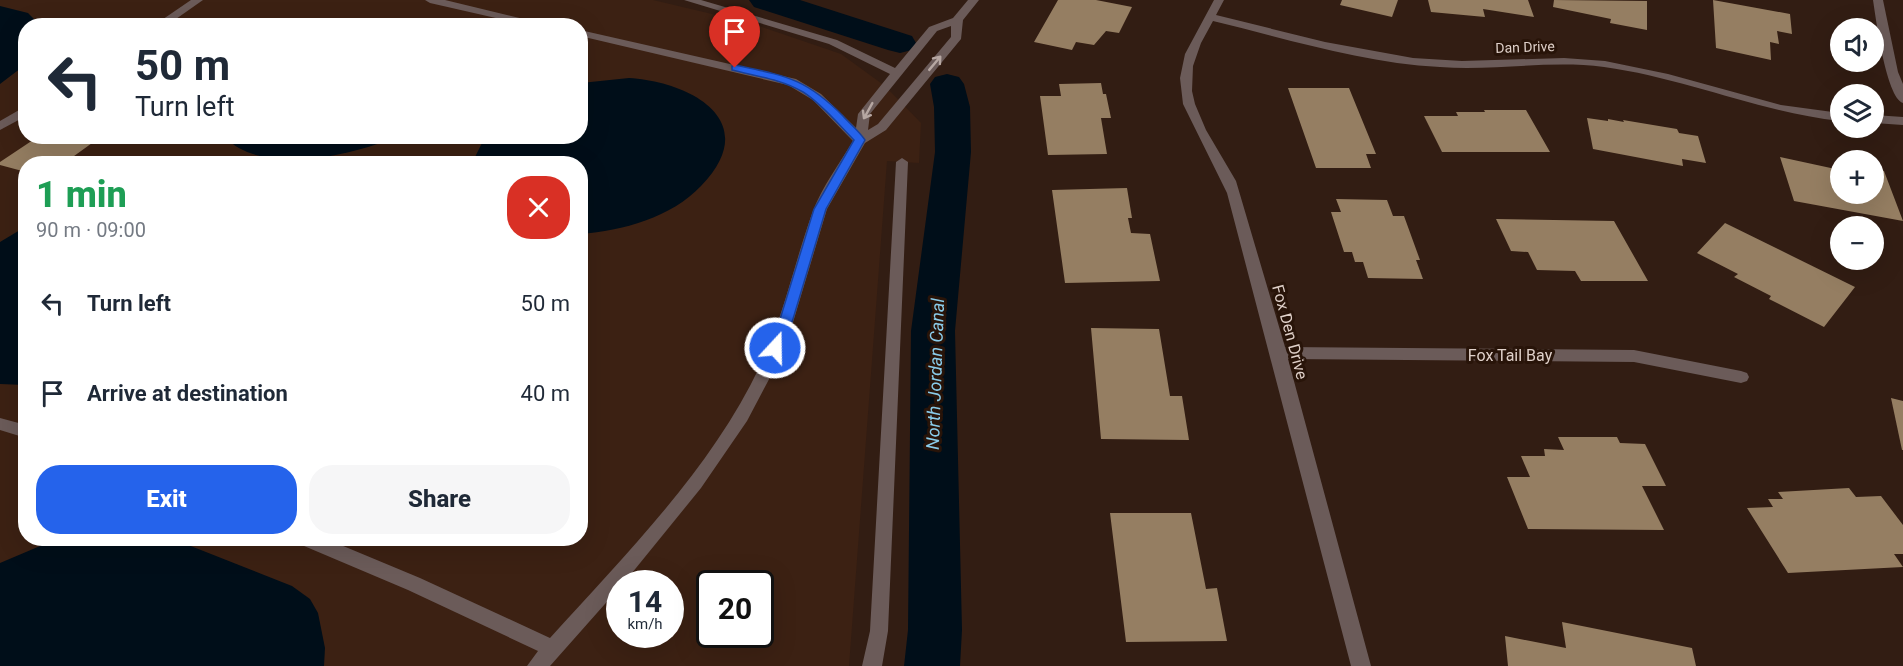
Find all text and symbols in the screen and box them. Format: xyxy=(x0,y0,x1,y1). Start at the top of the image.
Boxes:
pin xyxy=(709,6,760,68)
icon: arrive xyxy=(718,15,751,48)
map controls xyxy=(1830,18,1884,270)
button: sound xyxy=(1830,18,1884,72)
street label: Dan Drive xyxy=(1495,38,1555,56)
text: 50 m xyxy=(135,41,230,90)
icon: left xyxy=(36,42,114,120)
one-way arrow xyxy=(928,56,942,71)
button: layers xyxy=(1830,84,1884,138)
text: Turn left xyxy=(135,91,235,123)
one-way arrow xyxy=(862,102,874,119)
button: + xyxy=(1830,150,1884,204)
text: 1 min xyxy=(36,174,127,216)
button: close xyxy=(507,176,570,239)
button: − xyxy=(1830,216,1884,270)
text: 90 m · 09:00 xyxy=(36,218,146,242)
street label: Fox Den Drive xyxy=(1268,283,1312,381)
icon: left xyxy=(36,287,69,320)
text: Turn left xyxy=(87,291,171,316)
text: 50 m xyxy=(521,291,570,316)
water label: North Jordan Canal xyxy=(922,297,948,450)
position arrow xyxy=(743,316,807,380)
street label: Fox Tail Bay xyxy=(1468,346,1553,365)
icon: arrive xyxy=(36,377,69,410)
text: Arrive at destination xyxy=(87,381,288,406)
text: 40 m xyxy=(521,381,570,406)
button: Exit xyxy=(36,465,297,534)
button: Share xyxy=(309,465,570,534)
speed limit sign: 20 xyxy=(696,570,774,648)
text: 14 xyxy=(628,584,662,619)
text: km/h xyxy=(627,615,663,633)

